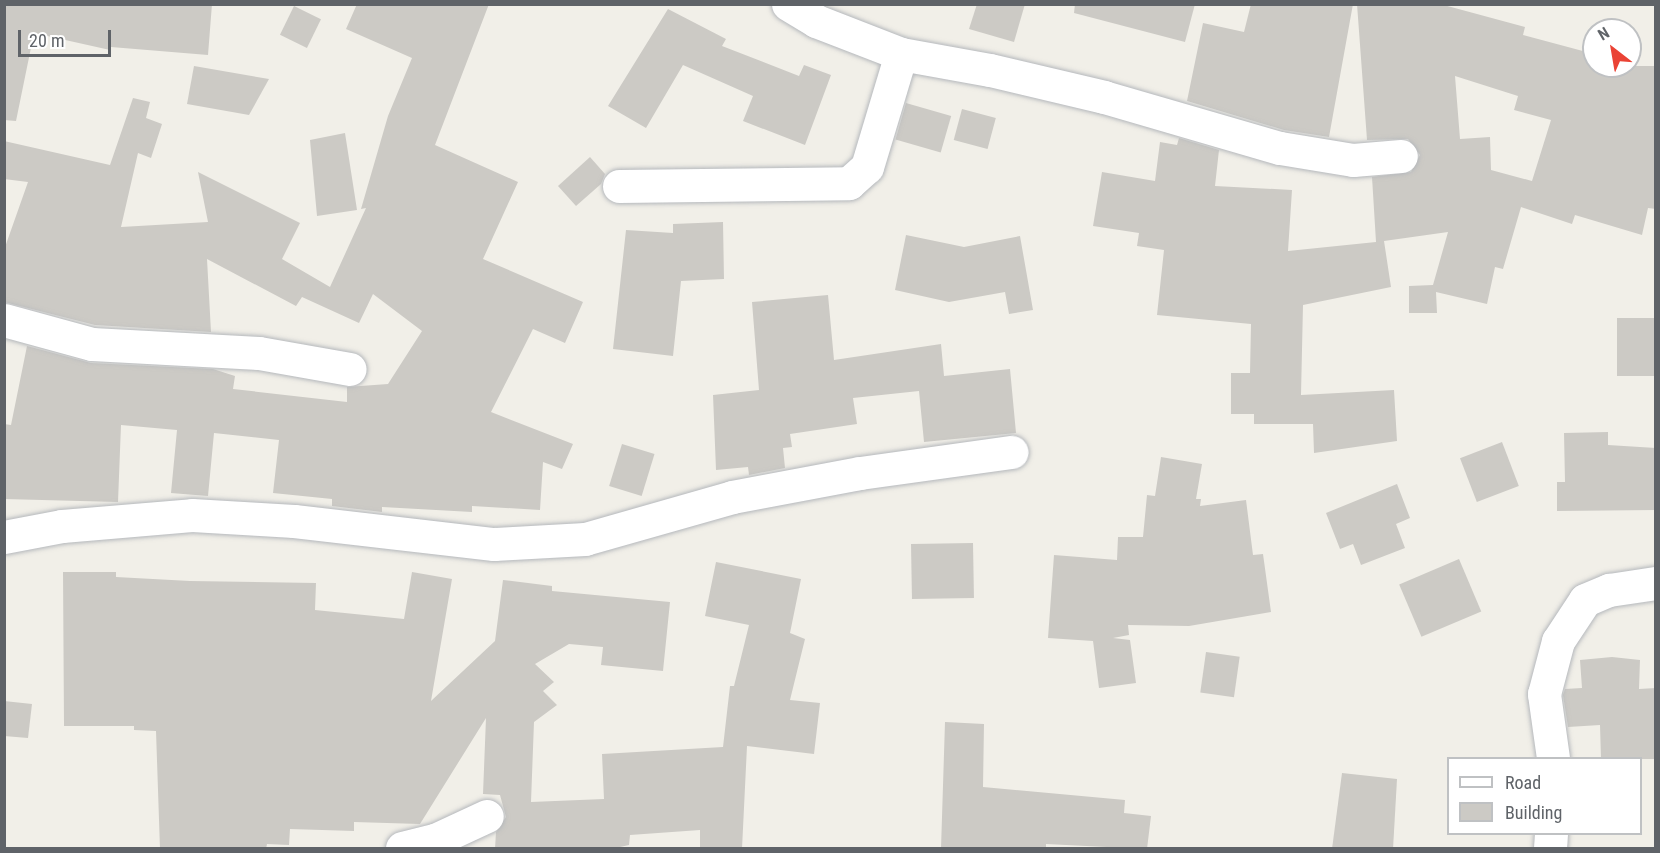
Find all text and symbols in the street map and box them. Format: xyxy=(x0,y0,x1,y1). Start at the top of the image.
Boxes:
scale bar xyxy=(21,18,114,56)
north arrow xyxy=(1582,18,1642,78)
text: N xyxy=(1594,23,1613,45)
text: 20 m xyxy=(29,30,64,51)
legend xyxy=(1447,757,1642,835)
text: Road xyxy=(1505,772,1541,793)
text: Building xyxy=(1505,802,1562,823)

